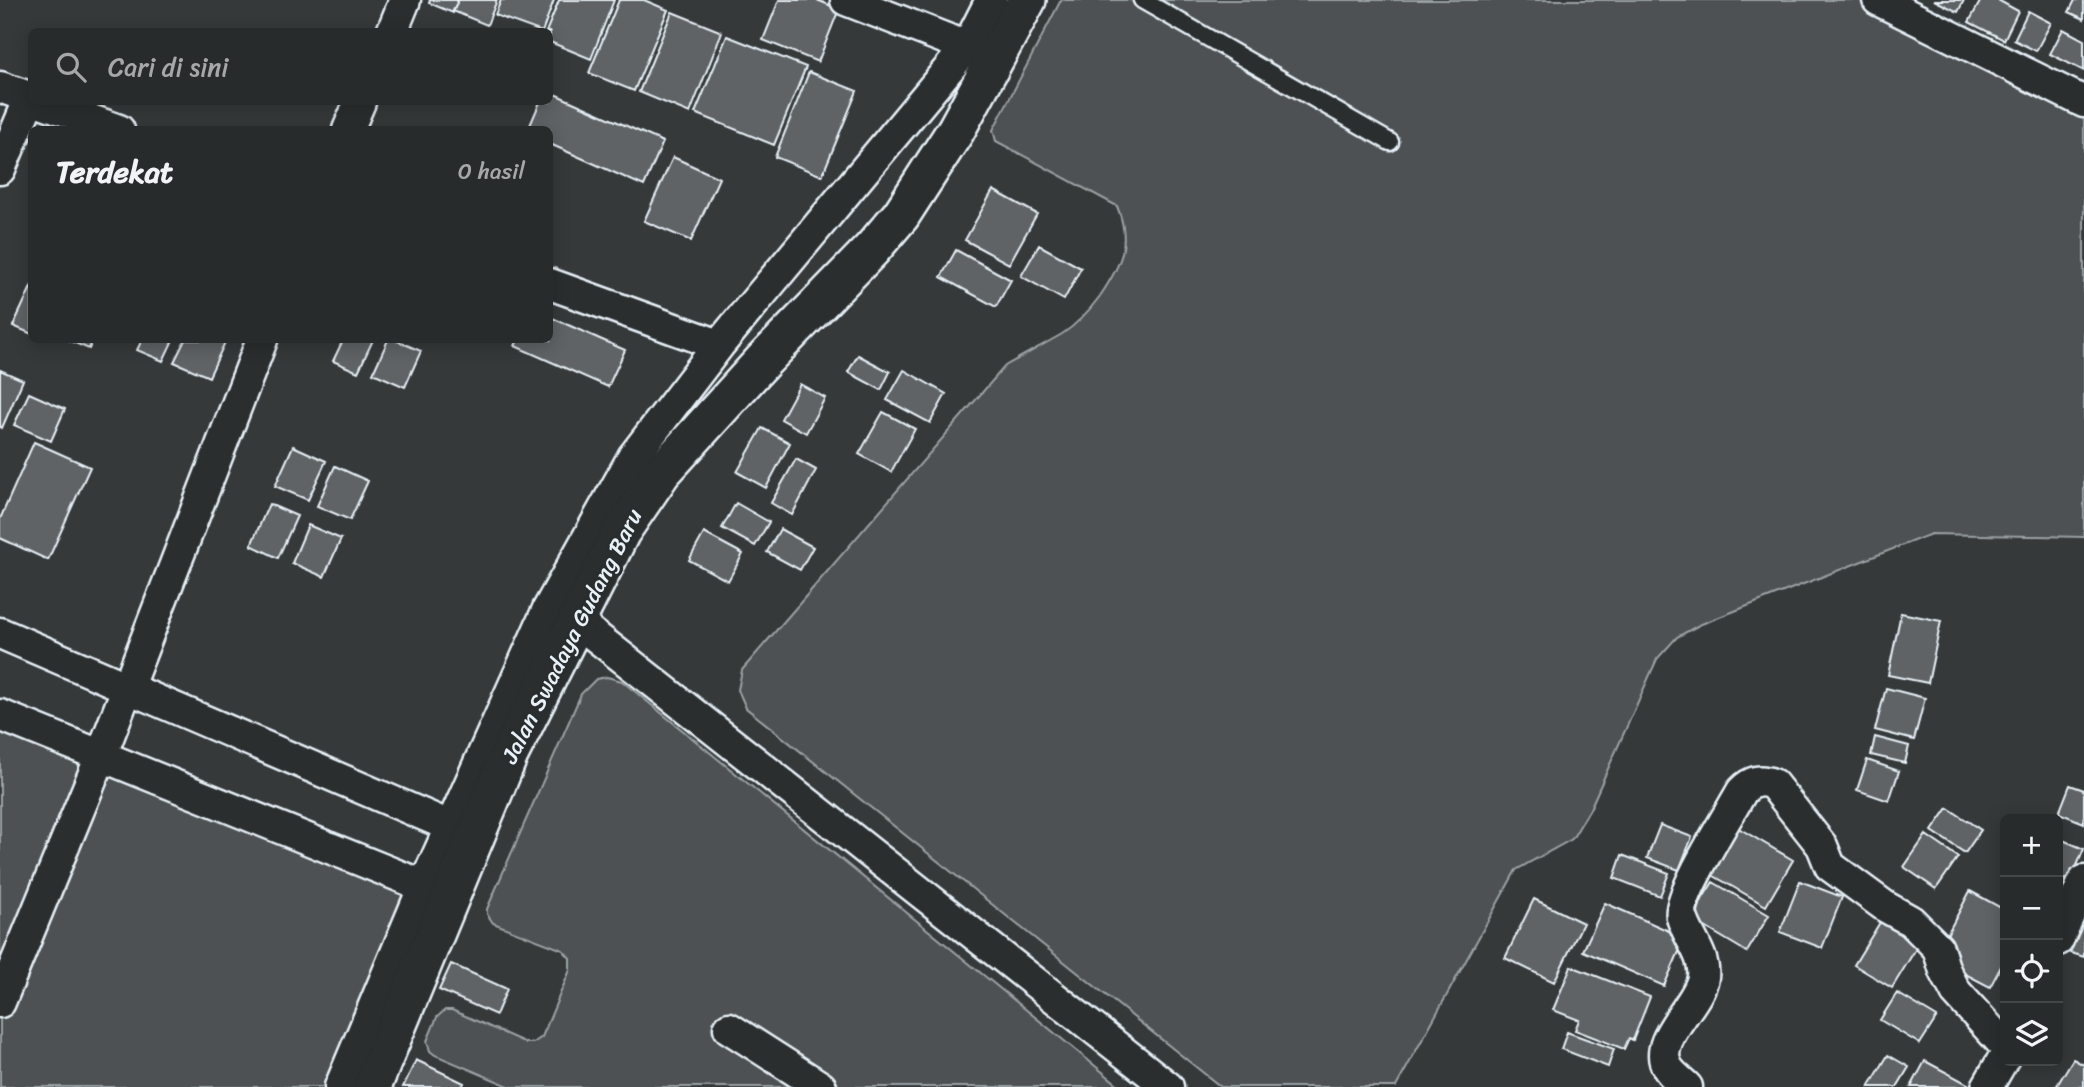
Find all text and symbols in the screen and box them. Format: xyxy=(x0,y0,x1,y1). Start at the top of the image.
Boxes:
search box xyxy=(28,28,553,105)
text: Cari di sini xyxy=(108,44,229,90)
icon: search xyxy=(52,48,90,86)
text: Terdekat xyxy=(56,145,173,199)
text: 0 hasil xyxy=(457,151,525,192)
street label: Jalan Swadaya Gudang Baru xyxy=(489,501,654,772)
map controls xyxy=(2000,814,2063,1066)
button: + xyxy=(2000,814,2063,877)
button: − xyxy=(2000,877,2063,940)
button: locate xyxy=(2000,940,2063,1003)
button: layers xyxy=(2000,1003,2063,1066)

